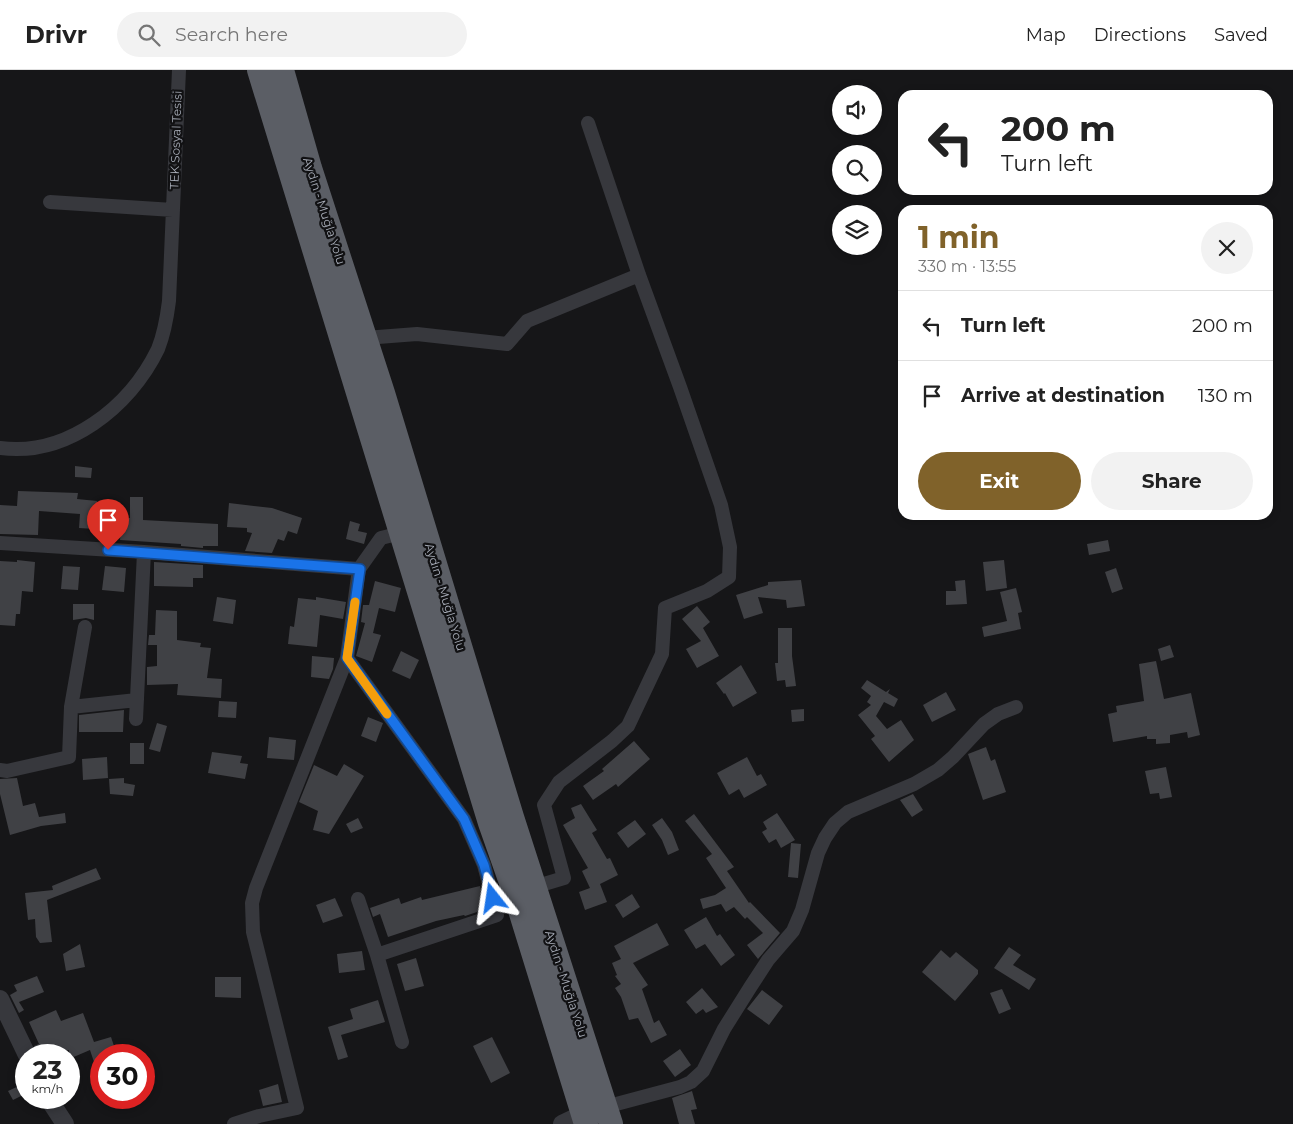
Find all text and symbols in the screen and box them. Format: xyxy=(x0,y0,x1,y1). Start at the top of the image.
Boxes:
search box xyxy=(117,12,467,57)
text: Drivr xyxy=(25,20,87,49)
icon: search xyxy=(135,21,163,49)
text: Search here xyxy=(175,23,288,46)
text: Map xyxy=(1026,24,1066,46)
text: Directions xyxy=(1094,24,1186,46)
text: Saved xyxy=(1214,24,1268,46)
map controls xyxy=(832,85,882,255)
button: sound xyxy=(832,85,882,135)
street label: TEK Sosyal Tesisi xyxy=(166,90,185,190)
text: 200 m xyxy=(1001,107,1116,150)
icon: left xyxy=(918,110,983,175)
button: search xyxy=(832,145,882,195)
text: Turn left xyxy=(1001,150,1093,177)
street label: Aydın - Muğla Yolu xyxy=(300,155,349,266)
button: layers xyxy=(832,205,882,255)
text: 1 min xyxy=(918,219,999,256)
button: close xyxy=(1201,222,1253,274)
text: 330 m · 13:55 xyxy=(918,257,1016,276)
icon: left xyxy=(918,312,946,340)
text: Turn left xyxy=(961,314,1046,337)
text: 200 m xyxy=(1192,314,1253,337)
icon: arrive xyxy=(918,382,946,410)
text: Arrive at destination xyxy=(961,384,1165,407)
text: 130 m xyxy=(1198,384,1253,407)
button: Exit xyxy=(918,452,1081,510)
button: Share xyxy=(1091,452,1253,510)
pin xyxy=(87,499,129,550)
icon: arrive xyxy=(94,506,122,534)
street label: Aydın - Muğla Yolu xyxy=(422,541,469,653)
position arrow xyxy=(466,871,518,923)
street label: Aydın - Muğla Yolu xyxy=(542,928,591,1039)
speed limit sign: 30 xyxy=(90,1044,155,1109)
text: 23 xyxy=(33,1055,62,1085)
text: km/h xyxy=(31,1081,64,1096)

